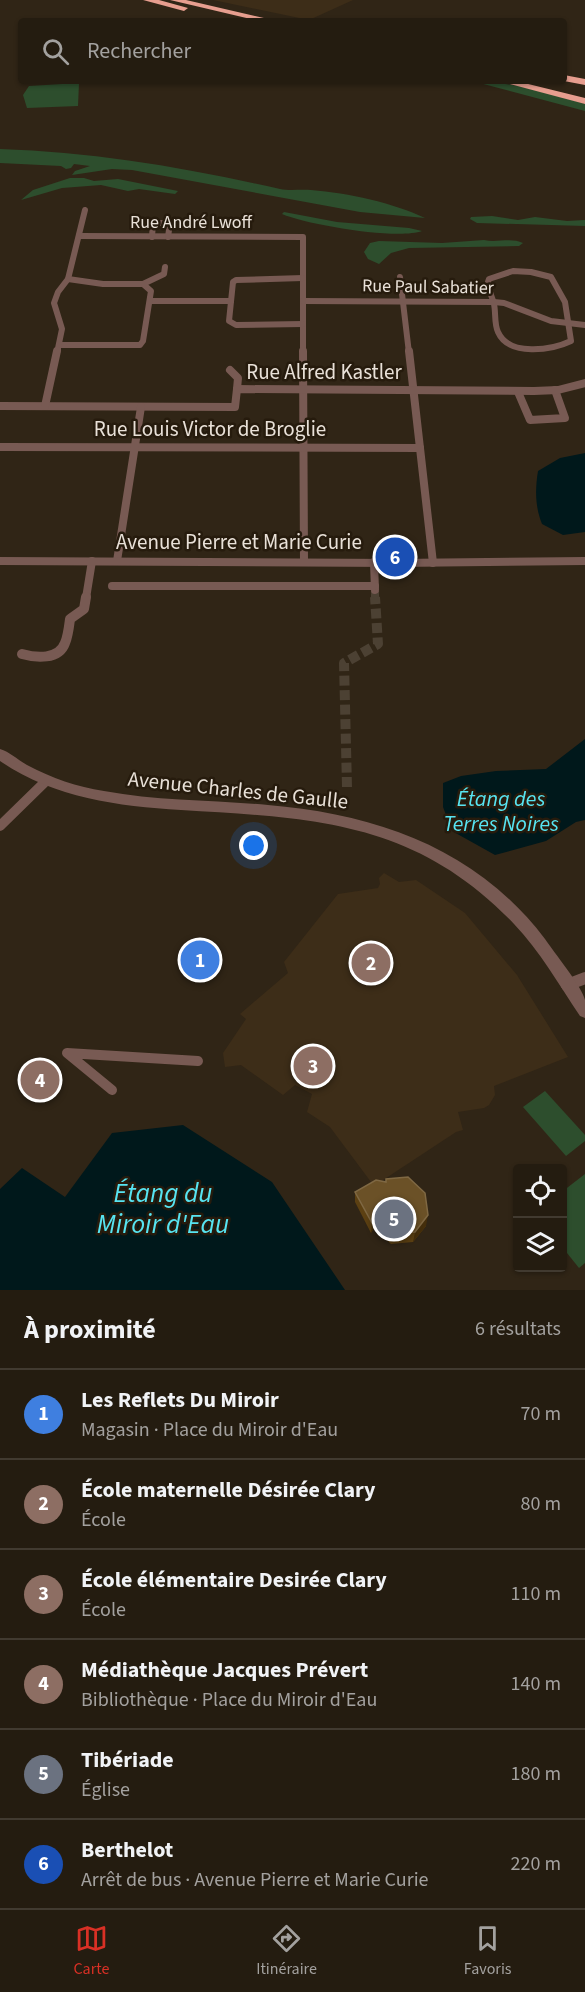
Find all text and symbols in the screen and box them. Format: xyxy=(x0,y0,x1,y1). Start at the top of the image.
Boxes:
search box xyxy=(18,18,567,84)
icon: search xyxy=(39,35,72,68)
text: Rechercher xyxy=(87,35,191,67)
street label: Rue André Lwoff xyxy=(130,210,253,235)
street label: Rue Paul Sabatier xyxy=(362,273,495,301)
street label: Rue Alfred Kastler xyxy=(246,357,402,387)
street label: Rue Louis Victor de Broglie xyxy=(94,414,326,444)
street label: Avenue Pierre et Marie Curie xyxy=(116,527,362,557)
pin: 6 xyxy=(376,534,414,580)
street label: Avenue Charles de Gaulle xyxy=(126,764,350,816)
water label: Étang des Terres Noires xyxy=(443,783,559,840)
your location xyxy=(239,831,268,860)
pin: 1 xyxy=(180,938,220,982)
pin: 2 xyxy=(352,940,391,986)
pin: 3 xyxy=(294,1044,332,1088)
pin: 4 xyxy=(20,1058,60,1102)
map controls xyxy=(513,1164,567,1272)
button: locate xyxy=(513,1164,567,1218)
water label: Étang du Miroir d'Eau xyxy=(97,1174,229,1244)
pin: 5 xyxy=(374,1196,414,1242)
button: layers xyxy=(513,1218,567,1272)
text: À proximité xyxy=(24,1311,156,1348)
text: 6 résultats xyxy=(475,1315,561,1343)
text: Les Reflets Du Miroir xyxy=(81,1384,279,1416)
text: 1 xyxy=(38,1400,49,1428)
text: 70 m xyxy=(521,1400,561,1428)
text: Magasin · Place du Miroir d'Eau xyxy=(81,1416,338,1444)
text: École maternelle Désirée Clary xyxy=(81,1474,375,1506)
text: 2 xyxy=(38,1490,49,1518)
text: 80 m xyxy=(521,1490,561,1518)
text: École xyxy=(81,1506,126,1534)
text: École élémentaire Desirée Clary xyxy=(81,1564,387,1596)
text: 3 xyxy=(38,1580,49,1608)
text: 110 m xyxy=(511,1580,561,1608)
text: École xyxy=(81,1596,126,1624)
text: Médiathèque Jacques Prévert xyxy=(81,1654,368,1686)
text: 4 xyxy=(38,1670,49,1698)
text: 140 m xyxy=(511,1670,561,1698)
text: Bibliothèque · Place du Miroir d'Eau xyxy=(81,1686,377,1714)
text: Tibériade xyxy=(81,1744,174,1776)
text: 5 xyxy=(38,1760,49,1788)
text: 180 m xyxy=(511,1760,561,1788)
text: Église xyxy=(81,1776,130,1804)
text: Berthelot xyxy=(81,1834,173,1866)
text: 6 xyxy=(38,1850,49,1878)
text: 220 m xyxy=(511,1850,561,1878)
text: Arrêt de bus · Avenue Pierre et Marie Curie xyxy=(81,1866,429,1894)
tab: Carte xyxy=(73,1922,109,1980)
tab: Itinéraire xyxy=(256,1922,317,1980)
tab: Favoris xyxy=(464,1922,512,1980)

